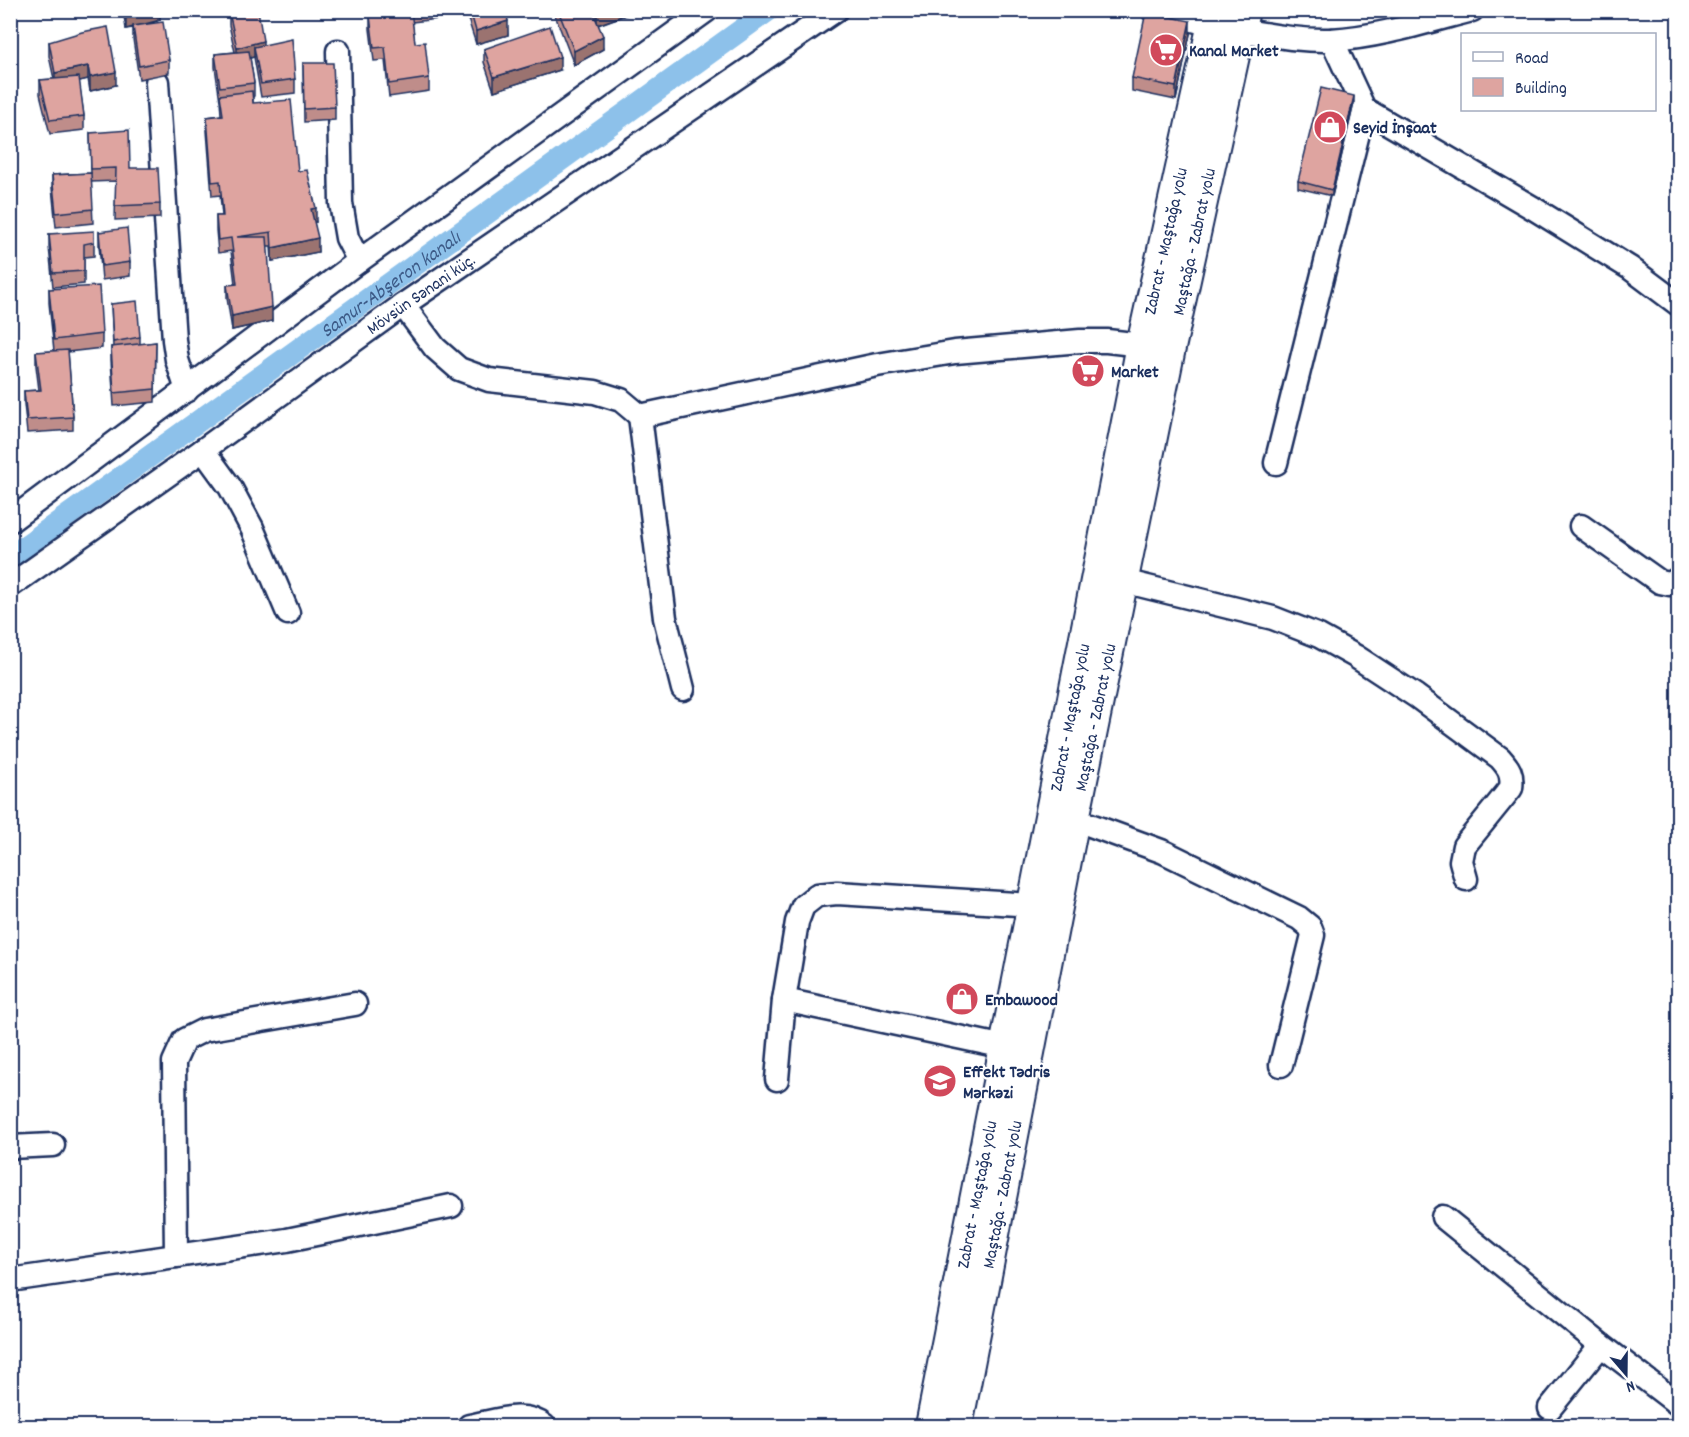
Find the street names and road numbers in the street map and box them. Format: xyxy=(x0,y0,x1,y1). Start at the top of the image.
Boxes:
street label: Zabrat - Maştağa yolu xyxy=(1139,165,1196,317)
street label: Maştağa - Zabrat yolu xyxy=(1168,166,1224,318)
street label: Mövsün Sənani küç. xyxy=(362,249,481,342)
street label: Zabrat - Maştağa yolu xyxy=(1045,642,1098,794)
street label: Maştağa - Zabrat yolu xyxy=(1070,642,1124,794)
street label: Zabrat - Maştağa yolu xyxy=(952,1119,1005,1271)
street label: Maştağa - Zabrat yolu xyxy=(978,1119,1031,1271)

